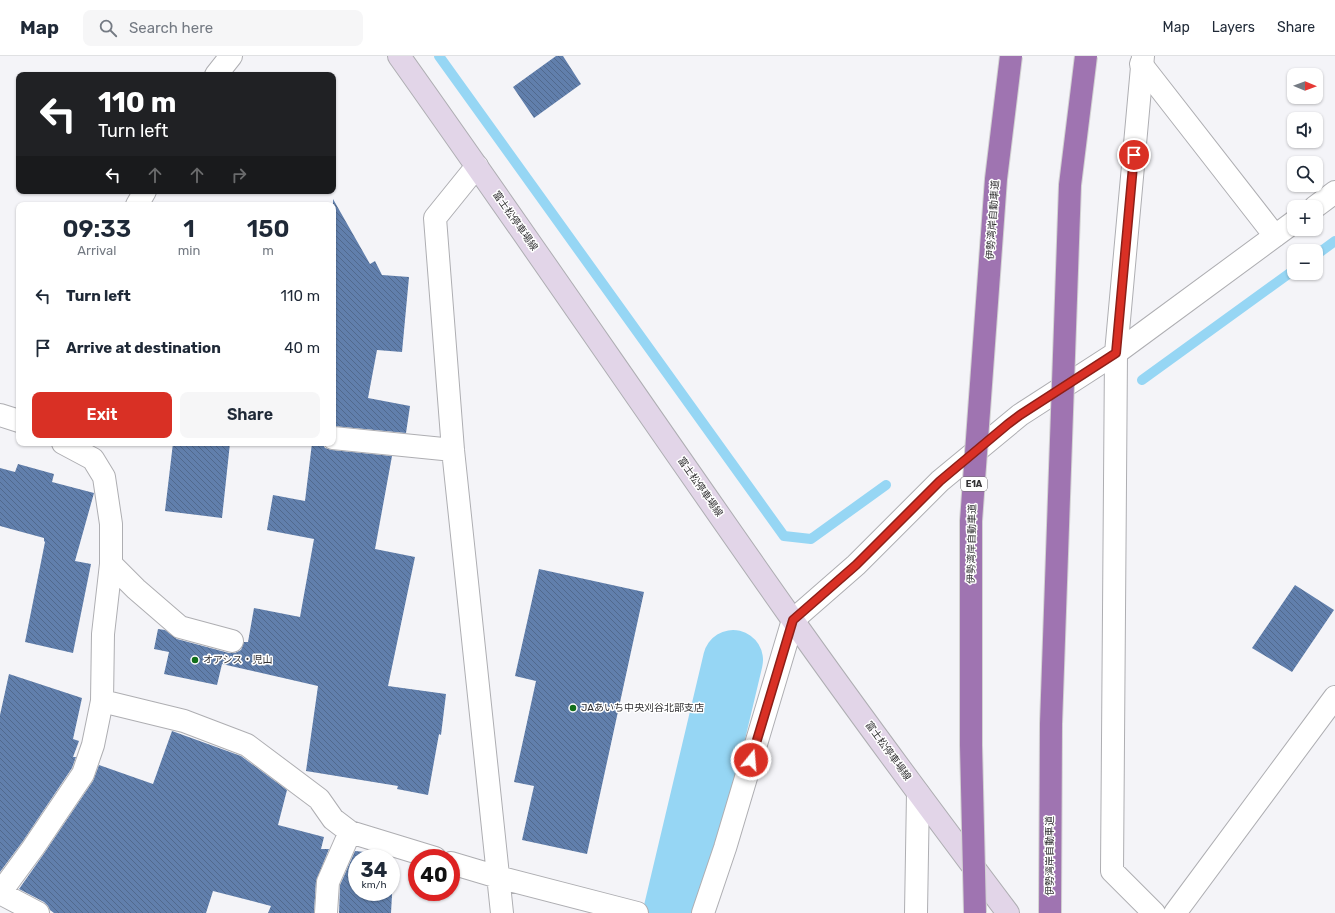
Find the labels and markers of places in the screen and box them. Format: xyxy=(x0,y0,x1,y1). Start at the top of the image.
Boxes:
pin xyxy=(1117,138,1151,172)
place label: オアシス・児山 xyxy=(203,654,273,666)
marker: オアシス・児山 xyxy=(190,655,200,665)
place label: JAあいち中央刈谷北部支店 xyxy=(581,702,704,714)
marker: JAあいち中央刈谷北部支店 xyxy=(568,703,578,713)

